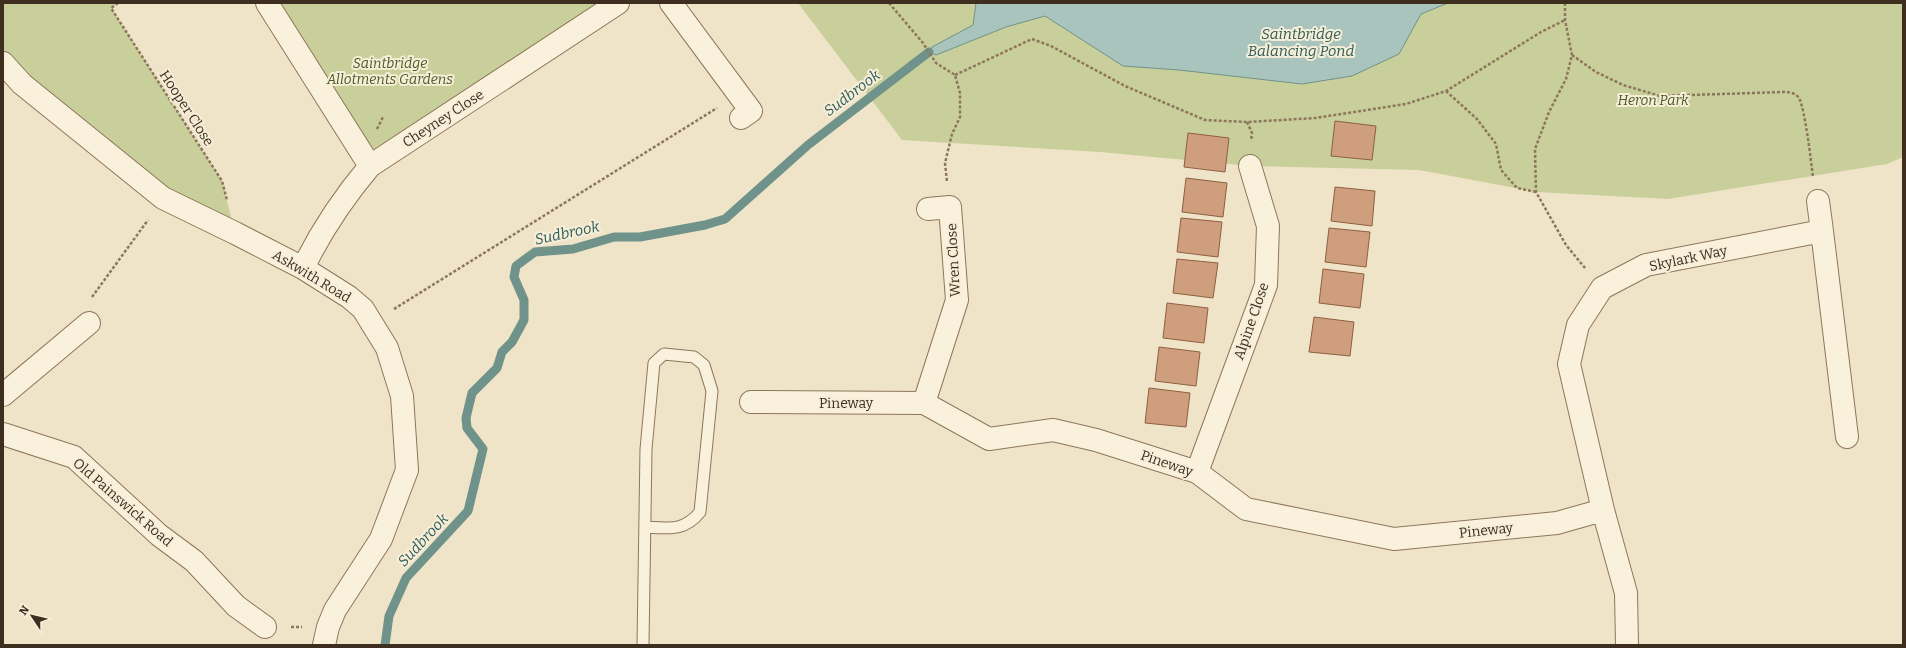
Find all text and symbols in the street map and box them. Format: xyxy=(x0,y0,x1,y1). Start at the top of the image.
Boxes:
water label: Saintbridge Balancing Pond xyxy=(1248,25,1354,60)
park label: Saintbridge Allotments Gardens xyxy=(326,55,453,88)
water label: Sudbrook xyxy=(820,66,884,120)
street label: Hooper Close xyxy=(156,67,217,149)
street label: Cheyney Close xyxy=(399,86,487,151)
park label: Heron Park xyxy=(1617,92,1689,109)
water label: Sudbrook xyxy=(533,217,602,249)
street label: Wren Close xyxy=(943,223,964,297)
street label: Skylark Way xyxy=(1647,242,1729,275)
street label: Askwith Road xyxy=(269,246,354,307)
street label: Alpine Close xyxy=(1230,280,1273,362)
street label: Pineway xyxy=(819,395,874,412)
street label: Pineway xyxy=(1138,447,1196,481)
street label: Old Painswick Road xyxy=(69,454,176,550)
water label: Sudbrook xyxy=(394,509,453,570)
street label: Pineway xyxy=(1458,519,1514,542)
north arrow xyxy=(12,596,52,636)
text: N xyxy=(16,603,32,618)

